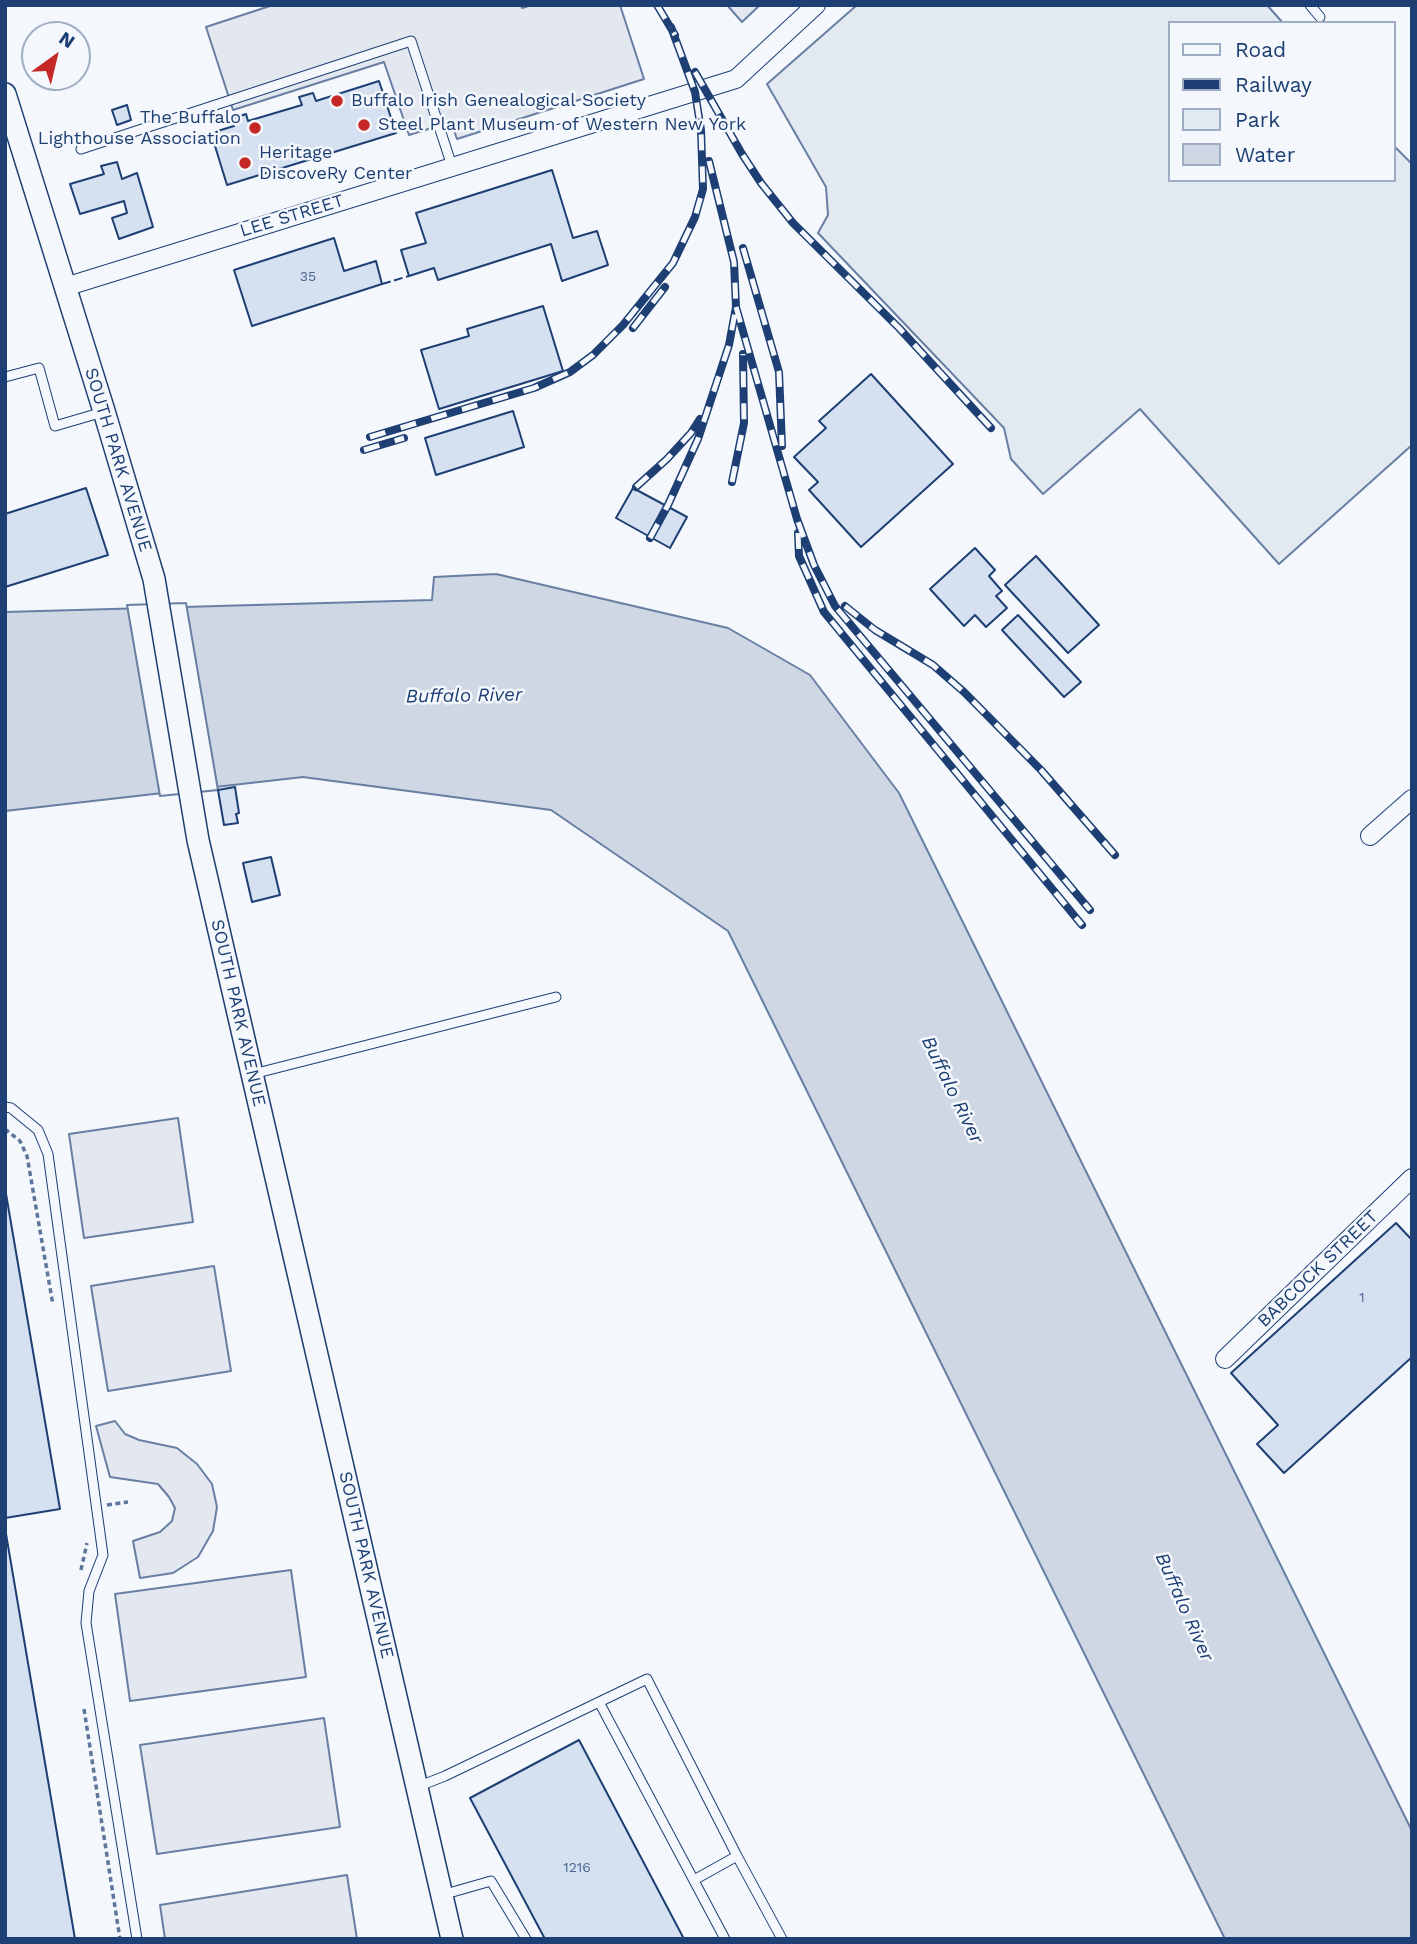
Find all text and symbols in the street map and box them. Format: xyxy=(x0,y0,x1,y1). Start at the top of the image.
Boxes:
north arrow xyxy=(21,21,91,91)
legend xyxy=(1168,21,1396,182)
text: N xyxy=(55,26,79,53)
text: Road xyxy=(1235,37,1286,62)
text: Railway xyxy=(1235,72,1312,97)
place label: Buffalo Irish Genealogical Society xyxy=(351,90,646,112)
marker: Buffalo Irish Genealogical Society xyxy=(329,93,345,109)
place label: The Buffalo Lighthouse Association xyxy=(38,107,241,150)
text: Park xyxy=(1235,107,1280,132)
place label: Steel Plant Museum of Western New York xyxy=(378,114,746,136)
marker: Steel Plant Museum of Western New York xyxy=(356,117,372,133)
marker: The Buffalo Lighthouse Association xyxy=(247,120,263,136)
place label: Heritage DiscoveRy Center xyxy=(259,142,412,184)
text: Water xyxy=(1235,142,1295,167)
marker: Heritage DiscoveRy Center xyxy=(237,155,253,171)
street label: LEE STREET xyxy=(237,190,347,242)
house number: 35 xyxy=(300,269,316,285)
street label: SOUTH PARK AVENUE xyxy=(80,365,156,555)
water label: Buffalo River xyxy=(405,684,523,708)
street label: SOUTH PARK AVENUE xyxy=(206,917,270,1109)
water label: Buffalo River xyxy=(916,1033,988,1147)
street label: BABCOCK STREET xyxy=(1253,1206,1383,1332)
house number: 1 xyxy=(1359,1290,1365,1306)
street label: SOUTH PARK AVENUE xyxy=(334,1469,398,1661)
water label: Buffalo River xyxy=(1150,1549,1218,1665)
house number: 1216 xyxy=(563,1860,591,1876)

